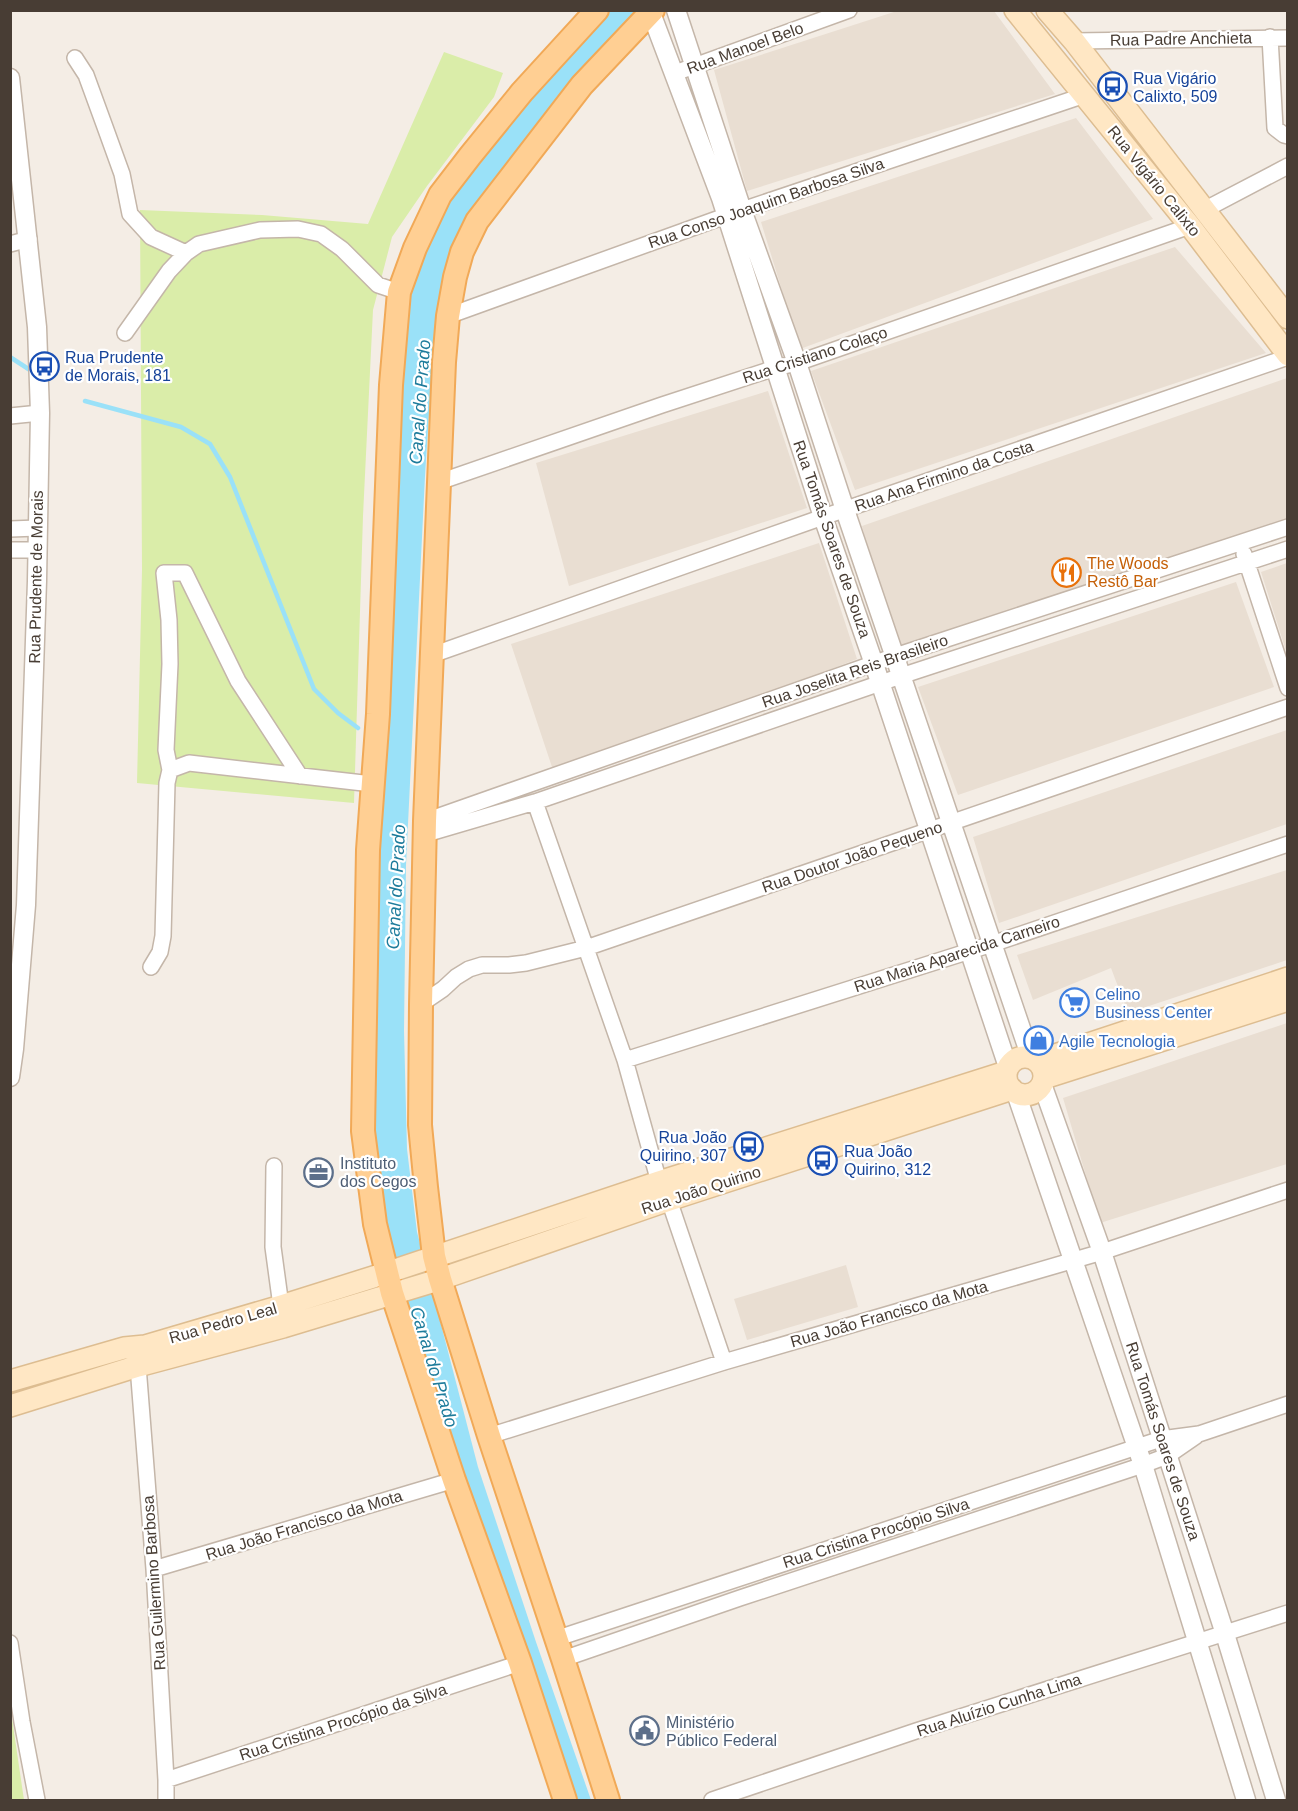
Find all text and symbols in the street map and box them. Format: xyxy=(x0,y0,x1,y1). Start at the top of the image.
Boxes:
street label: Rua Manoel Belo xyxy=(684,19,806,77)
street label: Rua Padre Anchieta xyxy=(1110,29,1252,49)
place label: Rua Vigário Calixto, 509 xyxy=(1133,70,1218,105)
bus stop icon: Rua Vigário Calixto, 509 xyxy=(1096,71,1128,103)
street label: Rua Vigário Calixto xyxy=(1104,123,1204,240)
street label: Rua Conso Joaquim Barbosa Silva xyxy=(646,155,886,251)
street label: Rua Cristiano Colaço xyxy=(740,324,890,386)
water label: Canal do Prado xyxy=(406,339,434,465)
place label: Rua Prudente de Morais, 181 xyxy=(65,349,171,384)
bus stop icon: Rua Prudente de Morais, 181 xyxy=(28,350,60,382)
street label: Rua Ana Firmino da Costa xyxy=(853,437,1036,515)
street label: Rua Tomás Soares de Souza xyxy=(790,438,874,640)
street label: Rua Prudente de Morais xyxy=(26,490,46,664)
place label: The Woods Restô Bar xyxy=(1087,555,1169,590)
restaurant icon: The Woods Restô Bar xyxy=(1050,556,1082,588)
street label: Rua Joselita Reis Brasileiro xyxy=(760,631,950,711)
street label: Rua Doutor João Pequeno xyxy=(760,818,944,896)
water label: Canal do Prado xyxy=(383,824,409,950)
street label: Rua Maria Aparecida Carneiro xyxy=(852,913,1062,995)
place label: Celino Business Center xyxy=(1095,986,1213,1021)
supermarket icon: Celino Business Center xyxy=(1058,987,1090,1019)
shop icon: Agile Tecnologia xyxy=(1022,1025,1054,1057)
place label: Agile Tecnologia xyxy=(1059,1033,1175,1050)
place label: Rua João Quirino, 307 xyxy=(640,1129,727,1164)
bus stop icon: Rua João Quirino, 307 xyxy=(732,1130,764,1162)
place label: Rua João Quirino, 312 xyxy=(844,1143,931,1178)
bus stop icon: Rua João Quirino, 312 xyxy=(807,1144,839,1176)
place label: Instituto dos Cegos xyxy=(340,1155,417,1190)
office icon: Instituto dos Cegos xyxy=(303,1156,335,1188)
street label: Rua João Quirino xyxy=(639,1163,763,1217)
street label: Rua João Francisco da Mota xyxy=(788,1278,990,1350)
street label: Rua Pedro Leal xyxy=(167,1300,279,1346)
water label: Canal do Prado xyxy=(406,1304,462,1430)
street label: Rua Tomás Soares de Souza xyxy=(1123,1340,1203,1543)
street label: Rua João Francisco da Mota xyxy=(204,1487,404,1563)
street label: Rua Guilermino Barbosa xyxy=(139,1495,169,1671)
street label: Rua Cristina Procópio Silva xyxy=(781,1495,971,1571)
street label: Rua Aluízio Cunha Lima xyxy=(915,1670,1083,1740)
street label: Rua Cristina Procópio da Silva xyxy=(237,1680,449,1764)
place label: Ministério Público Federal xyxy=(666,1714,777,1749)
public building icon: Ministério Público Federal xyxy=(629,1715,661,1747)

